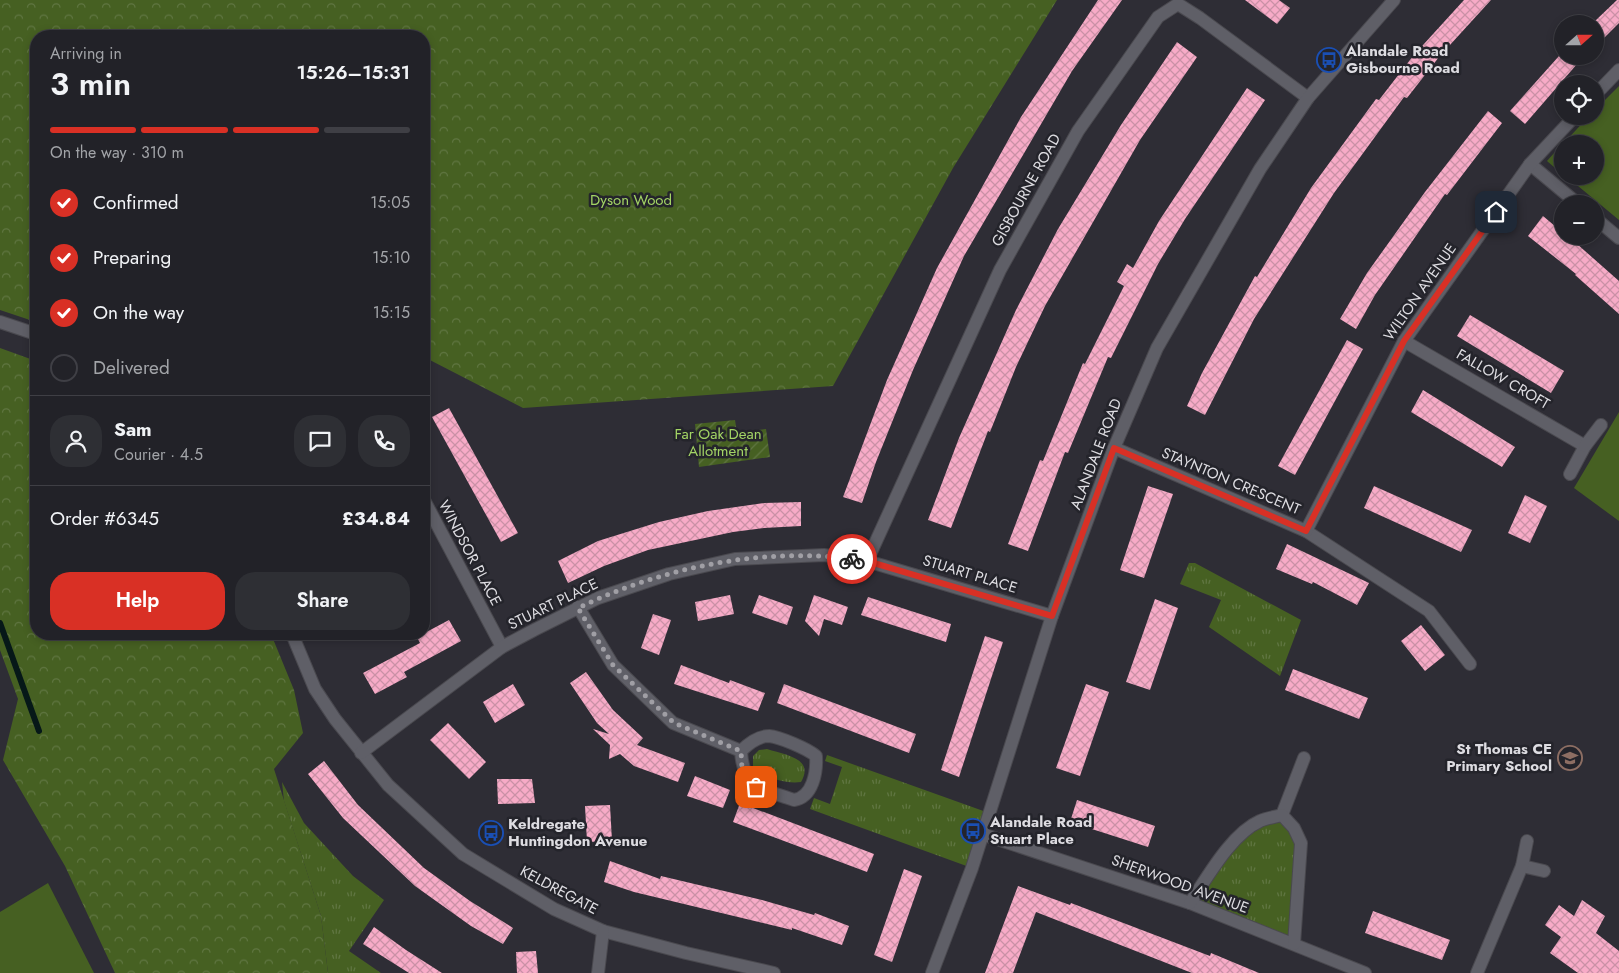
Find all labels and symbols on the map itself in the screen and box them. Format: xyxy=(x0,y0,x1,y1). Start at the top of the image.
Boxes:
north arrow xyxy=(1554,15,1604,65)
place label: Alandale Road Gisbourne Road xyxy=(1345,40,1460,79)
bus stop icon: Alandale Road Gisbourne Road xyxy=(1316,47,1342,73)
street label: GISBOURNE ROAD xyxy=(986,130,1066,250)
park label: Dyson Wood xyxy=(590,189,672,211)
pin xyxy=(1475,191,1517,233)
street label: WILTON AVENUE xyxy=(1378,239,1462,345)
street label: FALLOW CROFT xyxy=(1452,343,1554,415)
street label: ALANDALE ROAD xyxy=(1065,395,1127,513)
park label: Far Oak Dean Allotment xyxy=(674,423,762,462)
street label: STAYNTON CRESCENT xyxy=(1158,442,1304,520)
street label: WINDSOR PLACE xyxy=(433,496,507,610)
courier xyxy=(827,534,877,584)
street label: STUART PLACE xyxy=(920,549,1020,599)
street label: STUART PLACE xyxy=(504,573,602,635)
place label: St Thomas CE Primary School xyxy=(1446,738,1552,777)
school or university icon: St Thomas CE Primary School xyxy=(1557,745,1583,771)
pin xyxy=(735,766,777,808)
place label: Alandale Road Stuart Place xyxy=(989,811,1092,850)
place label: Keldregate Huntingdon Avenue xyxy=(508,813,648,852)
bus stop icon: Alandale Road Stuart Place xyxy=(960,818,986,844)
bus stop icon: Keldregate Huntingdon Avenue xyxy=(478,820,504,846)
street label: SHERWOOD AVENUE xyxy=(1108,849,1252,919)
street label: KELDREGATE xyxy=(516,860,602,920)

